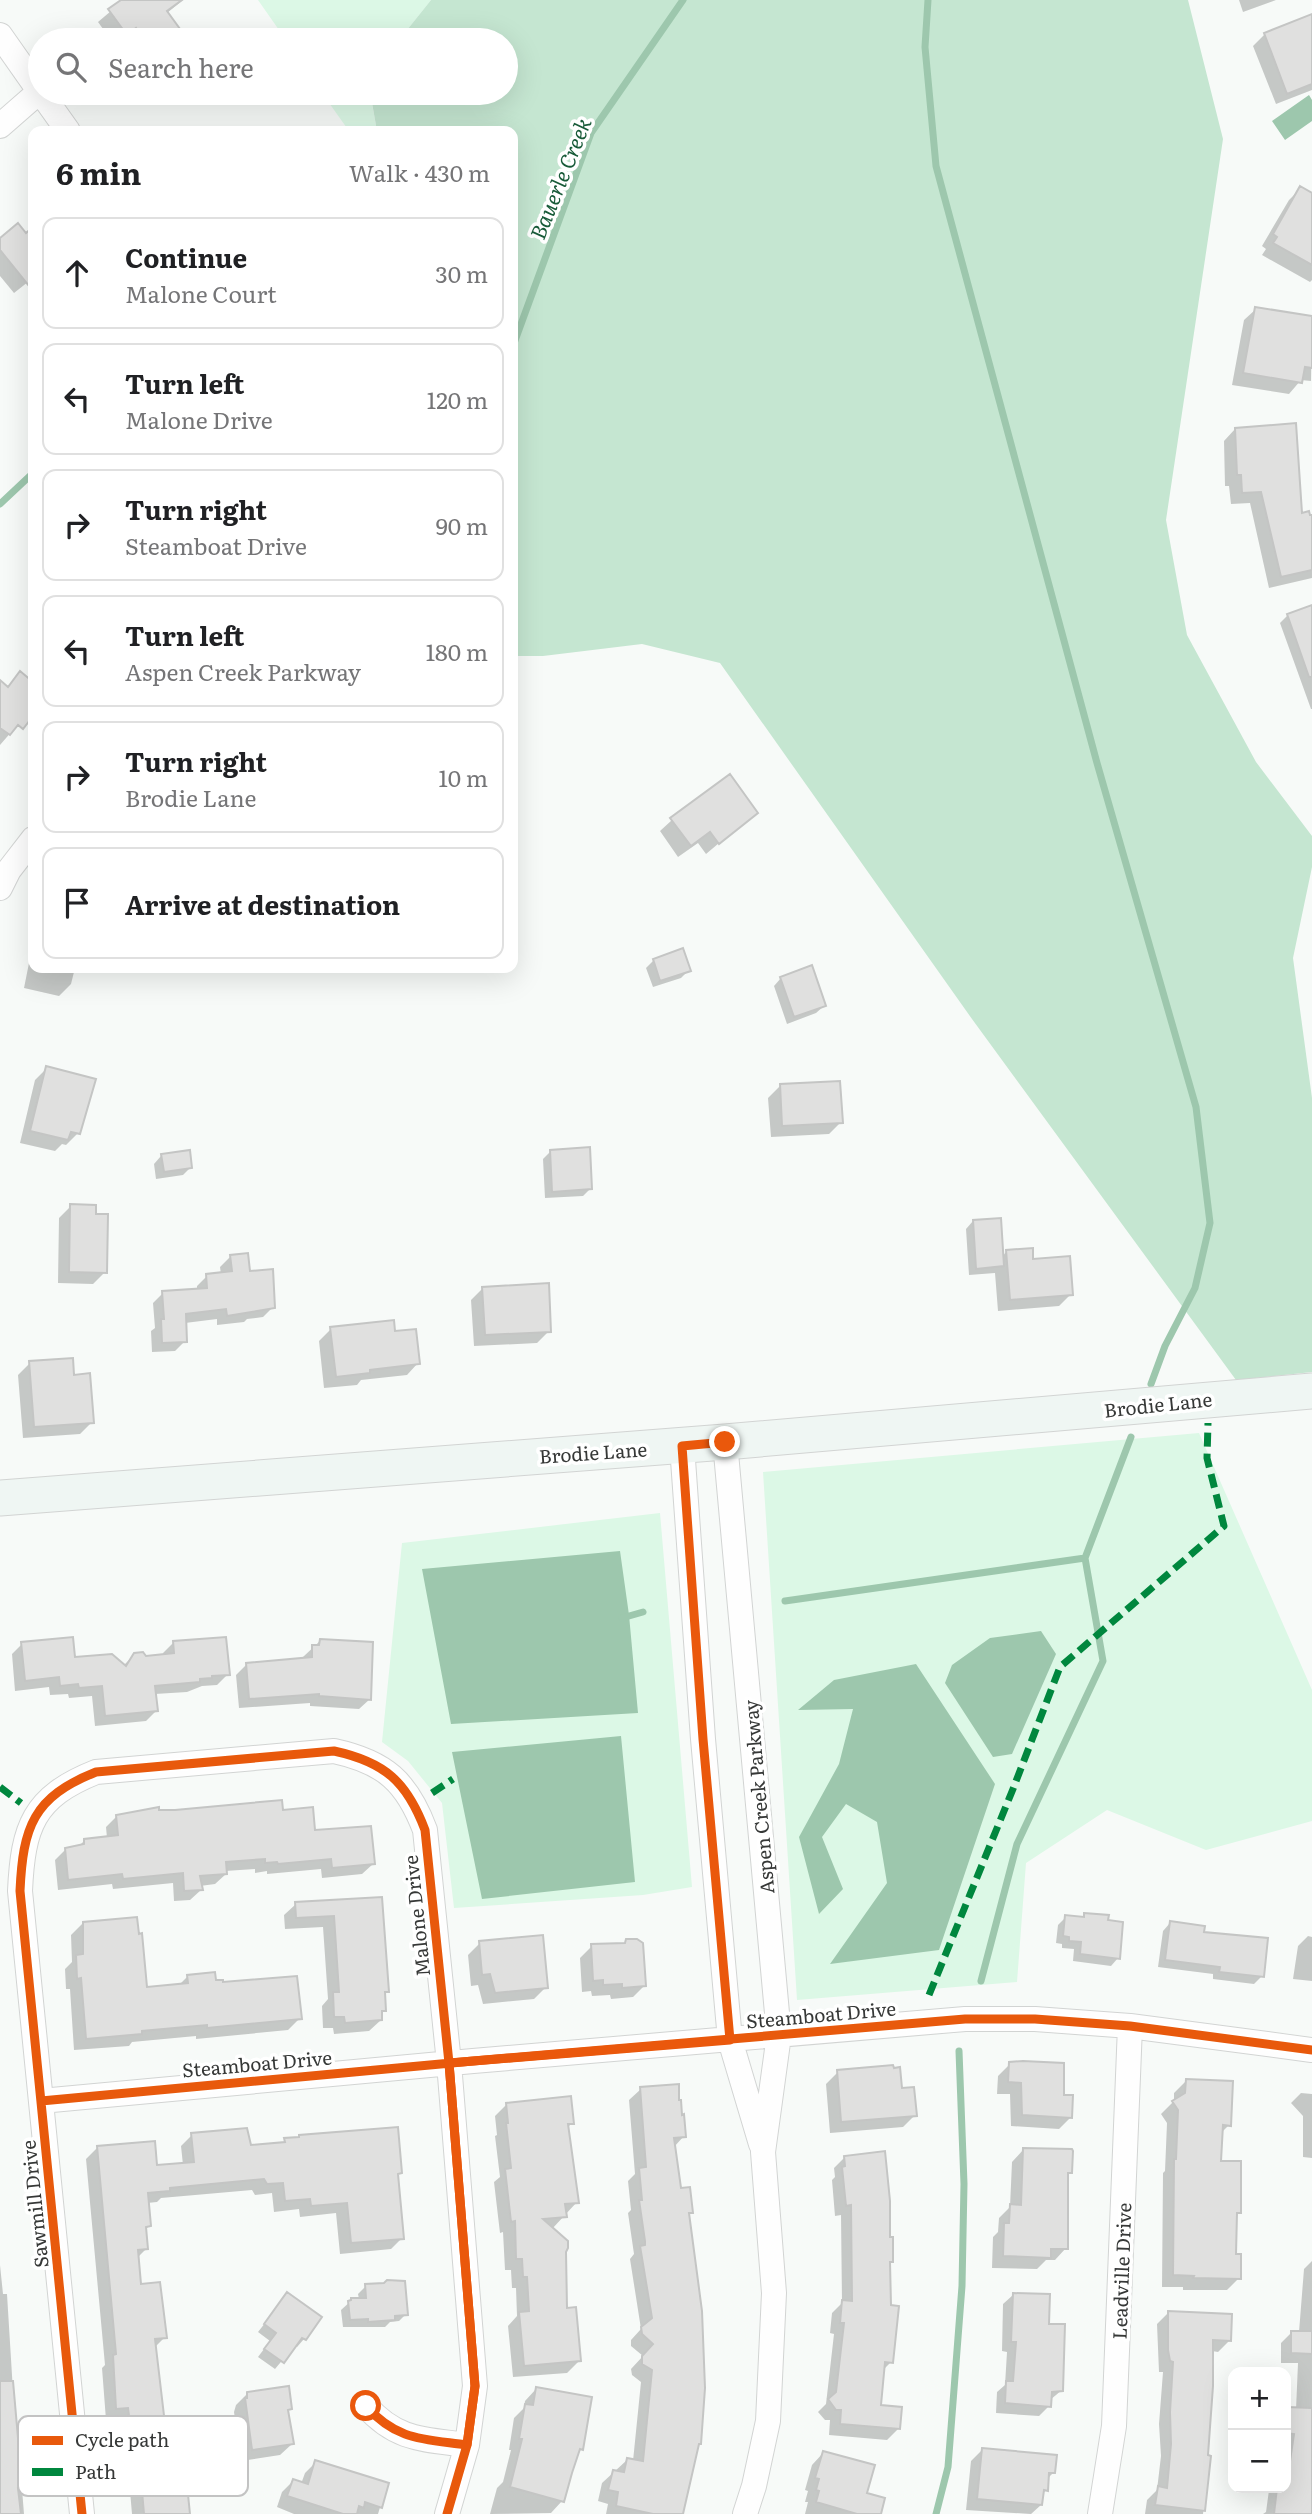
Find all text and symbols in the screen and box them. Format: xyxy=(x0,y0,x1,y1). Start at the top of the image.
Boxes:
search box xyxy=(28,28,518,105)
text: Search here xyxy=(108,47,254,86)
icon: search xyxy=(52,48,90,86)
water label: Bauerle Creek xyxy=(521,112,598,243)
text: 6 min xyxy=(56,150,141,194)
text: Walk · 430 m xyxy=(349,155,490,189)
text: Continue xyxy=(125,237,247,276)
icon: ahead xyxy=(58,254,96,292)
text: 30 m xyxy=(435,256,488,290)
text: Malone Court xyxy=(125,276,277,310)
text: Turn left xyxy=(125,363,244,402)
icon: left xyxy=(58,380,96,418)
text: 120 m xyxy=(427,382,488,416)
text: Malone Drive xyxy=(125,402,273,436)
text: Turn right xyxy=(125,489,267,528)
icon: right xyxy=(58,506,96,544)
text: 90 m xyxy=(436,508,488,542)
text: Steamboat Drive xyxy=(125,528,307,562)
text: Turn left xyxy=(125,615,244,654)
icon: left xyxy=(58,632,96,670)
text: 180 m xyxy=(426,634,488,668)
text: Aspen Creek Parkway xyxy=(125,654,361,688)
text: Turn right xyxy=(125,741,267,780)
icon: right xyxy=(58,758,96,796)
text: 10 m xyxy=(438,760,488,794)
text: Brodie Lane xyxy=(125,780,256,814)
icon: arrive xyxy=(58,884,96,922)
text: Arrive at destination xyxy=(125,884,400,923)
street label: Brodie Lane xyxy=(1103,1384,1214,1424)
route end xyxy=(709,1426,740,1457)
street label: Brodie Lane xyxy=(538,1434,648,1470)
street label: Aspen Creek Parkway xyxy=(736,1699,780,1895)
street label: Malone Drive xyxy=(396,1854,436,1978)
street label: Steamboat Drive xyxy=(745,1993,897,2034)
street label: Steamboat Drive xyxy=(181,2042,333,2083)
street label: Sawmill Drive xyxy=(13,2139,55,2269)
street label: Leadville Drive xyxy=(1105,2202,1137,2340)
map controls xyxy=(1228,2367,1291,2493)
button: + xyxy=(1228,2367,1291,2430)
route start xyxy=(350,2390,381,2421)
legend xyxy=(18,2416,248,2496)
text: Cycle path xyxy=(75,2425,169,2453)
button: − xyxy=(1228,2430,1291,2493)
text: Path xyxy=(75,2457,116,2485)

